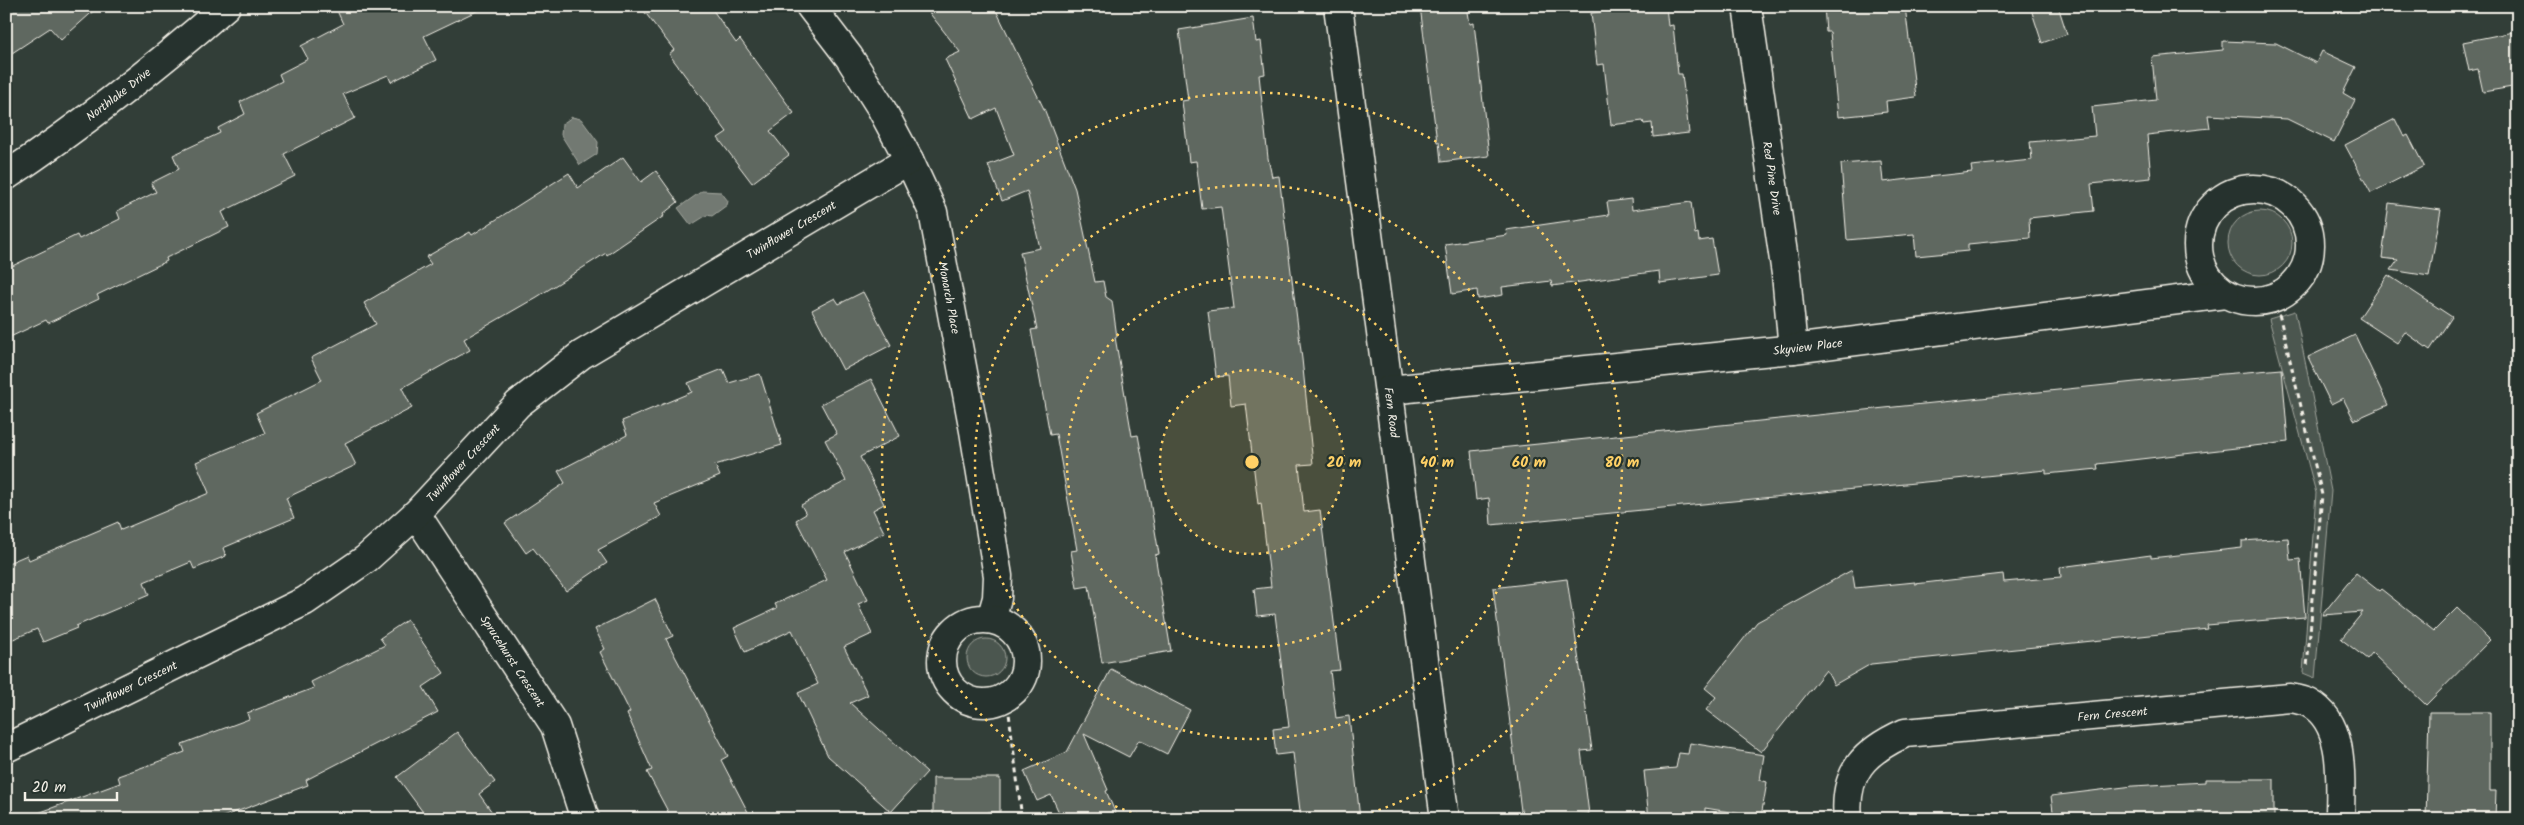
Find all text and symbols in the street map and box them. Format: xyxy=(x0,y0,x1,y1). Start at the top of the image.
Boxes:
street label: Northlake Drive xyxy=(82,63,156,126)
street label: Red Pine Drive xyxy=(1757,140,1787,217)
street label: Twinflower Crescent xyxy=(743,196,840,264)
street label: Monarch Place xyxy=(933,260,965,336)
street label: Skyview Place xyxy=(1772,333,1844,360)
street label: Fern Road xyxy=(1379,386,1404,440)
street label: Twinflower Crescent xyxy=(422,419,505,507)
text: 20 m xyxy=(1327,451,1361,475)
text: 40 m xyxy=(1420,451,1454,475)
text: 60 m xyxy=(1512,451,1546,475)
text: 80 m xyxy=(1605,451,1639,475)
centre of rings xyxy=(1243,453,1261,471)
street label: Sprucehurst Crescent xyxy=(475,611,550,711)
street label: Twinflower Crescent xyxy=(81,656,181,718)
street label: Fern Crescent xyxy=(2077,701,2149,727)
scale bar xyxy=(25,770,118,802)
text: 20 m xyxy=(32,776,66,800)

